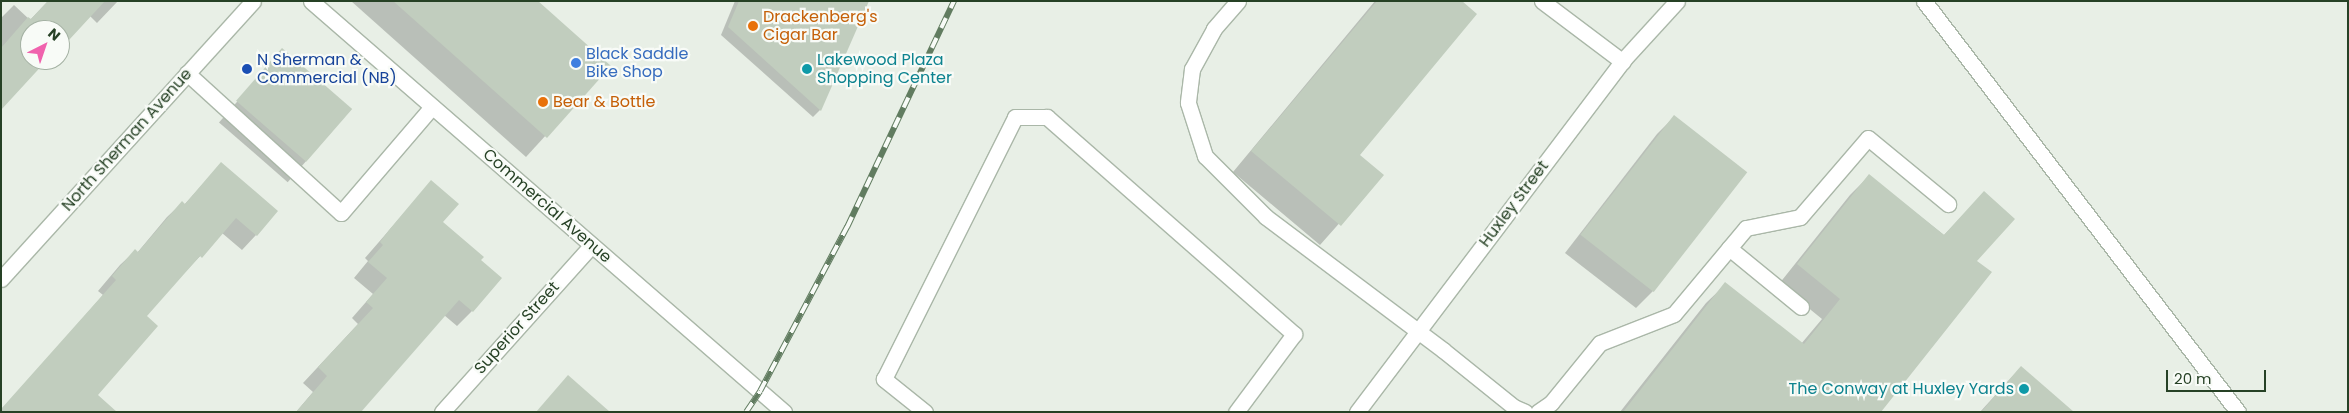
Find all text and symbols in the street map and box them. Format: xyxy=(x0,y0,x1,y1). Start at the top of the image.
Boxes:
place label: Drackenberg's Cigar Bar xyxy=(763,7,878,45)
north arrow xyxy=(20,20,70,70)
marker: Drackenberg's Cigar Bar xyxy=(747,20,759,32)
text: N xyxy=(44,23,65,45)
place label: Black Saddle Bike Shop xyxy=(586,44,688,82)
place label: N Sherman & Commercial (NB) xyxy=(257,50,397,88)
place label: Lakewood Plaza Shopping Center xyxy=(817,50,952,88)
marker: Black Saddle Bike Shop xyxy=(570,57,582,69)
marker: N Sherman & Commercial (NB) xyxy=(241,63,253,75)
marker: Lakewood Plaza Shopping Center xyxy=(801,63,813,75)
street label: North Sherman Avenue xyxy=(58,65,196,215)
place label: Bear & Bottle xyxy=(553,92,655,112)
marker: Bear & Bottle xyxy=(537,96,549,108)
street label: Commercial Avenue xyxy=(479,145,615,267)
street label: Huxley Street xyxy=(1475,157,1553,251)
street label: Superior Street xyxy=(471,278,563,378)
scale bar xyxy=(2169,360,2269,392)
text: 20 m xyxy=(2174,368,2212,389)
place label: The Conway at Huxley Yards xyxy=(1789,379,2014,399)
marker: The Conway at Huxley Yards xyxy=(2018,383,2030,395)

